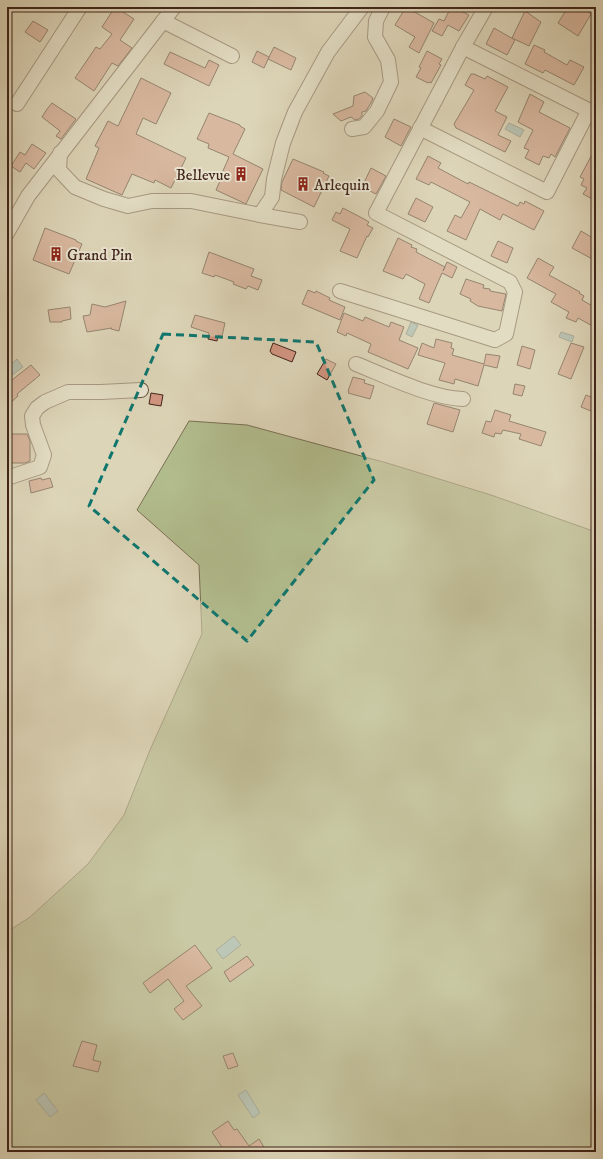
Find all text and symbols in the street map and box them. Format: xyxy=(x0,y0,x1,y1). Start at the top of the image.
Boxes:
place label: Bellevue xyxy=(176,165,230,185)
building icon: Bellevue xyxy=(233,166,249,182)
place label: Arlequin xyxy=(314,175,370,195)
building icon: Arlequin xyxy=(295,176,311,192)
place label: Grand Pin xyxy=(67,245,133,265)
building icon: Grand Pin xyxy=(48,246,64,262)

